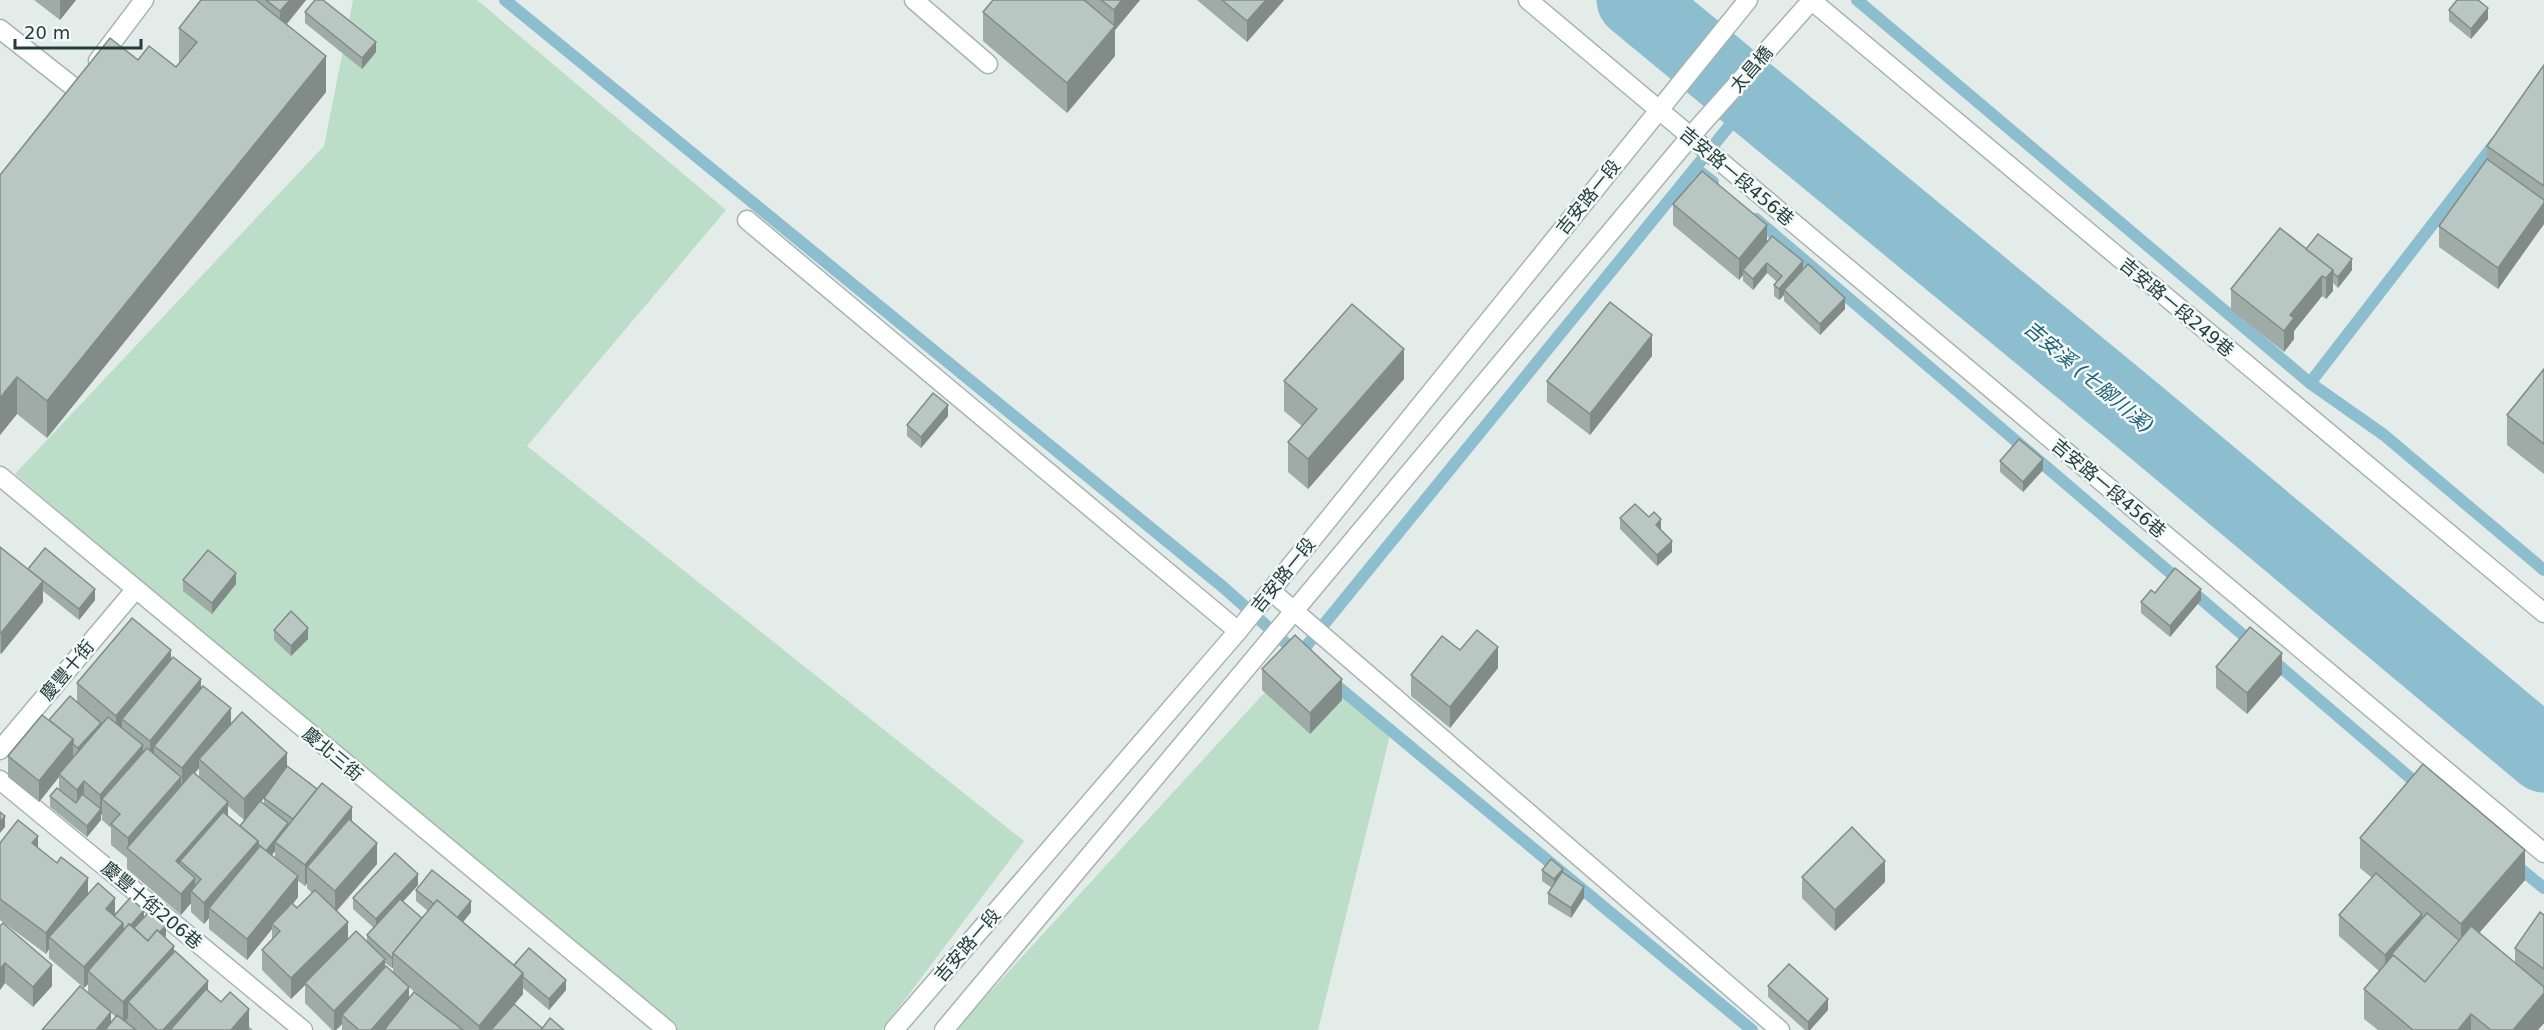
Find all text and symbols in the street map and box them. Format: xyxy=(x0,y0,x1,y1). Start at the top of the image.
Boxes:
scale bar xyxy=(15,12,141,50)
text: 20 m xyxy=(24,22,70,43)
street label: 太昌橋 xyxy=(1725,42,1777,96)
street label: 吉安路一段456巷 xyxy=(1676,122,1798,230)
street label: 吉安路一段 xyxy=(1552,155,1624,239)
street label: 吉安路一段249巷 xyxy=(2116,253,2238,361)
water label: 吉安溪 (七腳川溪) xyxy=(2019,316,2159,438)
street label: 吉安路一段456巷 xyxy=(2048,434,2170,542)
street label: 吉安路一段 xyxy=(1247,533,1319,617)
street label: 慶豐十街 xyxy=(36,636,98,704)
street label: 慶北三街 xyxy=(299,723,367,785)
street label: 慶豐十街206巷 xyxy=(98,857,206,953)
street label: 吉安路一段 xyxy=(930,904,1004,986)

